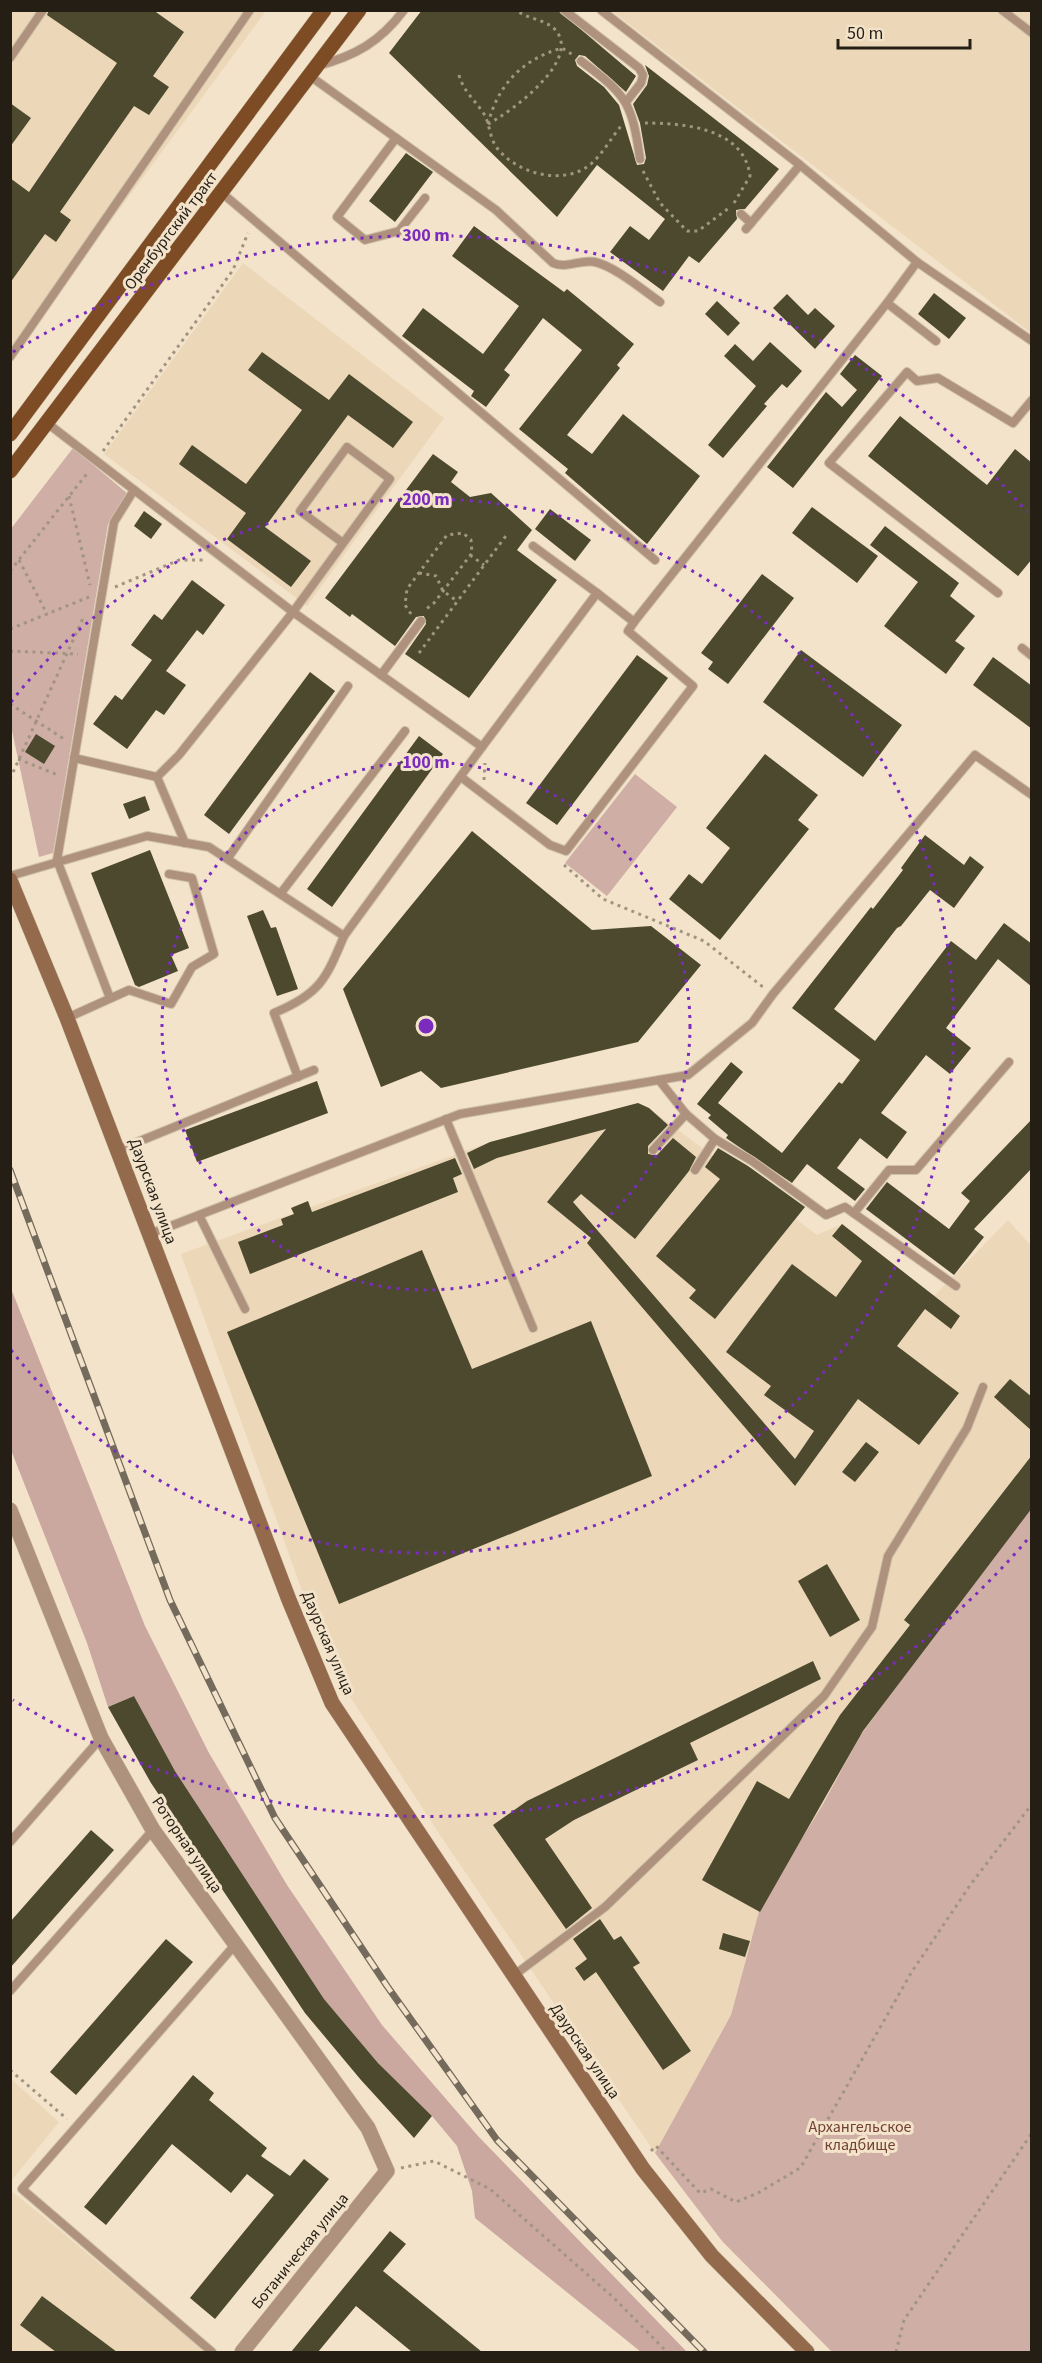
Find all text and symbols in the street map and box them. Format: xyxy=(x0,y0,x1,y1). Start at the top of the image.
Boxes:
scale bar xyxy=(838,12,970,50)
text: 50 m xyxy=(847,21,883,46)
street label: Оренбургский тракт xyxy=(119,167,223,295)
text: 300 m xyxy=(402,223,450,248)
text: 200 m xyxy=(402,487,450,512)
text: 100 m xyxy=(402,750,450,775)
centre of rings xyxy=(416,1016,436,1036)
street label: Даурская улица xyxy=(124,1135,182,1247)
street label: Даурская улица xyxy=(296,1587,360,1699)
street label: Роторная улица xyxy=(147,1792,227,1898)
street label: Даурская улица xyxy=(545,1999,625,2103)
park label: Архангельское кладбище xyxy=(808,2116,912,2156)
street label: Ботаническая улица xyxy=(246,2188,354,2314)

